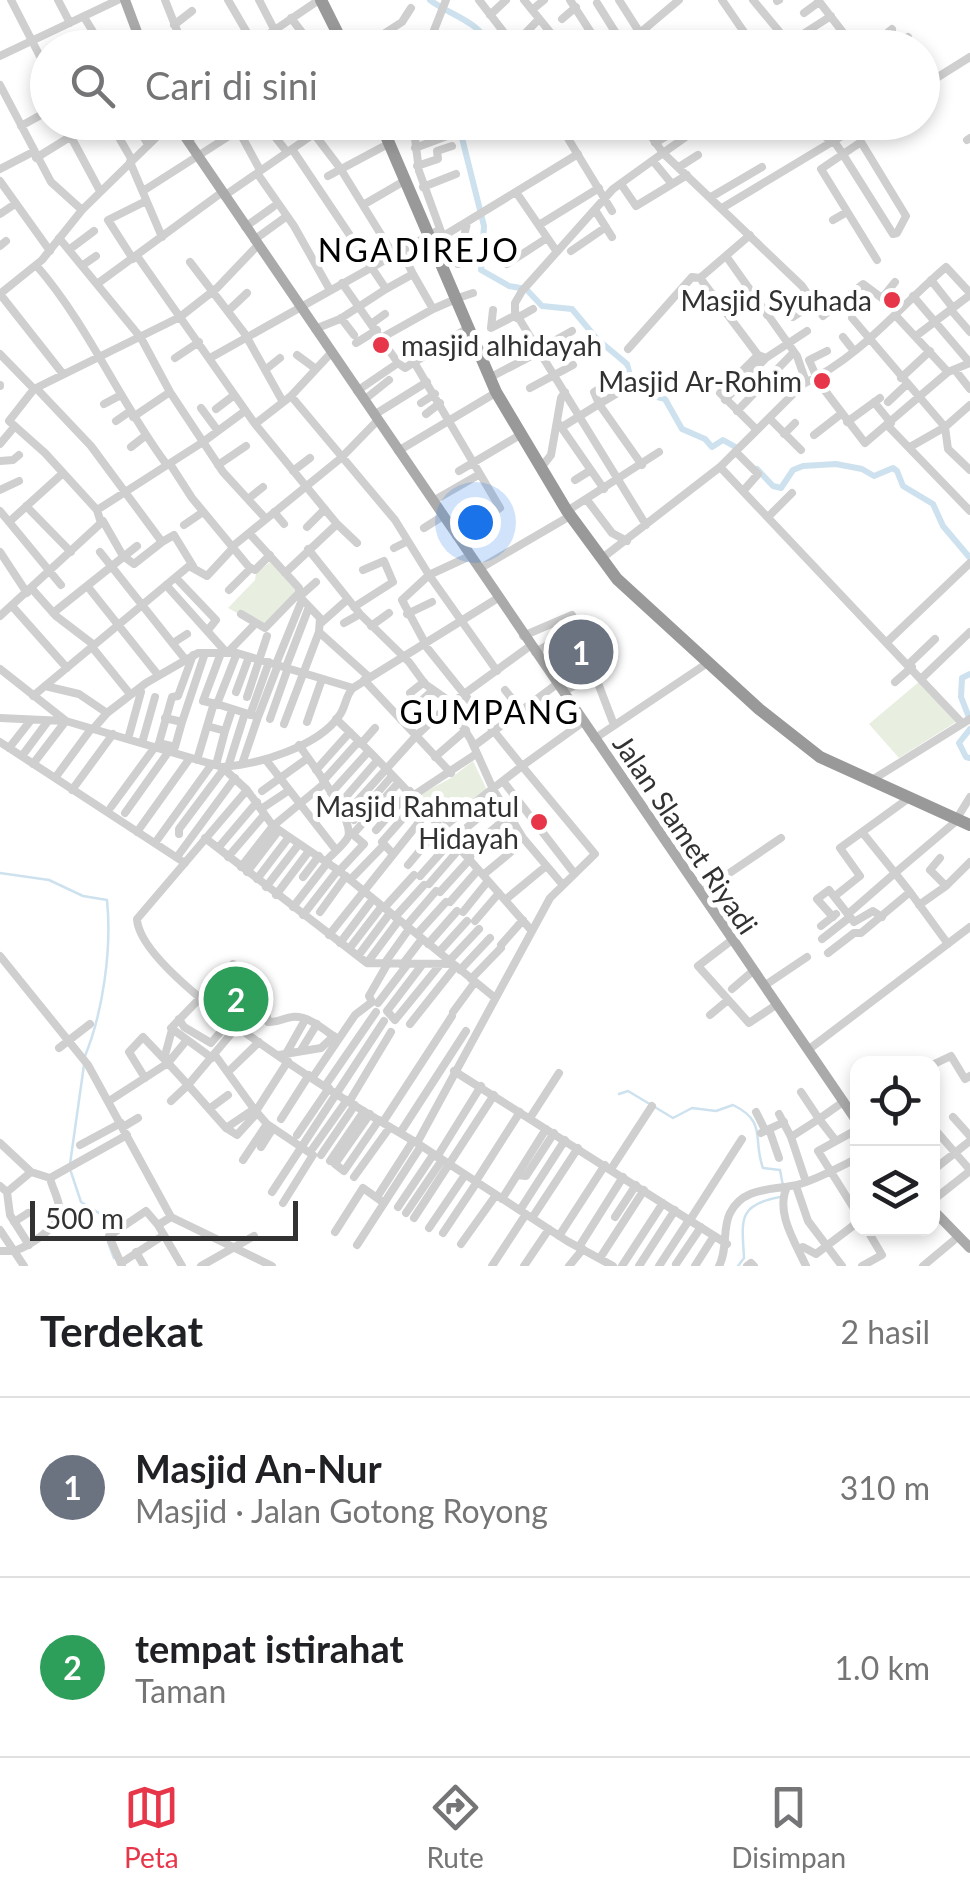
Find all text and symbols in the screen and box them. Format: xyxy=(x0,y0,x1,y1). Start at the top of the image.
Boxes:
search box xyxy=(30,30,940,140)
icon: search xyxy=(65,58,120,113)
text: Cari di sini xyxy=(145,62,318,108)
district label: NGADIREJO xyxy=(318,230,520,269)
place label: Masjid Syuhada xyxy=(680,283,872,317)
marker: Masjid Syuhada xyxy=(881,289,903,311)
place label: masjid alhidayah xyxy=(401,328,602,362)
marker: masjid alhidayah xyxy=(370,334,392,356)
place label: Masjid Ar-Rohim xyxy=(598,364,802,398)
marker: Masjid Ar-Rohim xyxy=(811,370,833,392)
your location xyxy=(450,497,501,548)
pin: 1 xyxy=(548,614,614,690)
district label: GUMPANG xyxy=(399,692,581,731)
street label: Jalan Slamet Riyadi xyxy=(607,728,765,940)
place label: Masjid Rahmatul Hidayah xyxy=(315,789,519,855)
marker: Masjid Rahmatul Hidayah xyxy=(528,811,550,833)
pin: 2 xyxy=(204,962,268,1036)
map controls xyxy=(850,1056,940,1236)
button: locate xyxy=(850,1056,940,1146)
button: layers xyxy=(850,1146,940,1236)
scale bar xyxy=(30,1196,298,1240)
text: 500 m xyxy=(45,1201,124,1235)
text: Terdekat xyxy=(40,1306,203,1356)
text: 2 hasil xyxy=(840,1312,930,1351)
text: Masjid An-Nur xyxy=(135,1445,382,1491)
text: 1 xyxy=(63,1468,82,1507)
text: 310 m xyxy=(840,1468,930,1507)
text: Masjid · Jalan Gotong Royong xyxy=(135,1491,548,1530)
text: tempat istirahat xyxy=(135,1625,404,1671)
text: 2 xyxy=(63,1648,82,1687)
text: 1.0 km xyxy=(835,1648,930,1687)
text: Taman xyxy=(135,1671,226,1710)
tab: Peta xyxy=(124,1780,179,1874)
tab: Rute xyxy=(426,1780,484,1874)
tab: Disimpan xyxy=(731,1780,846,1874)

